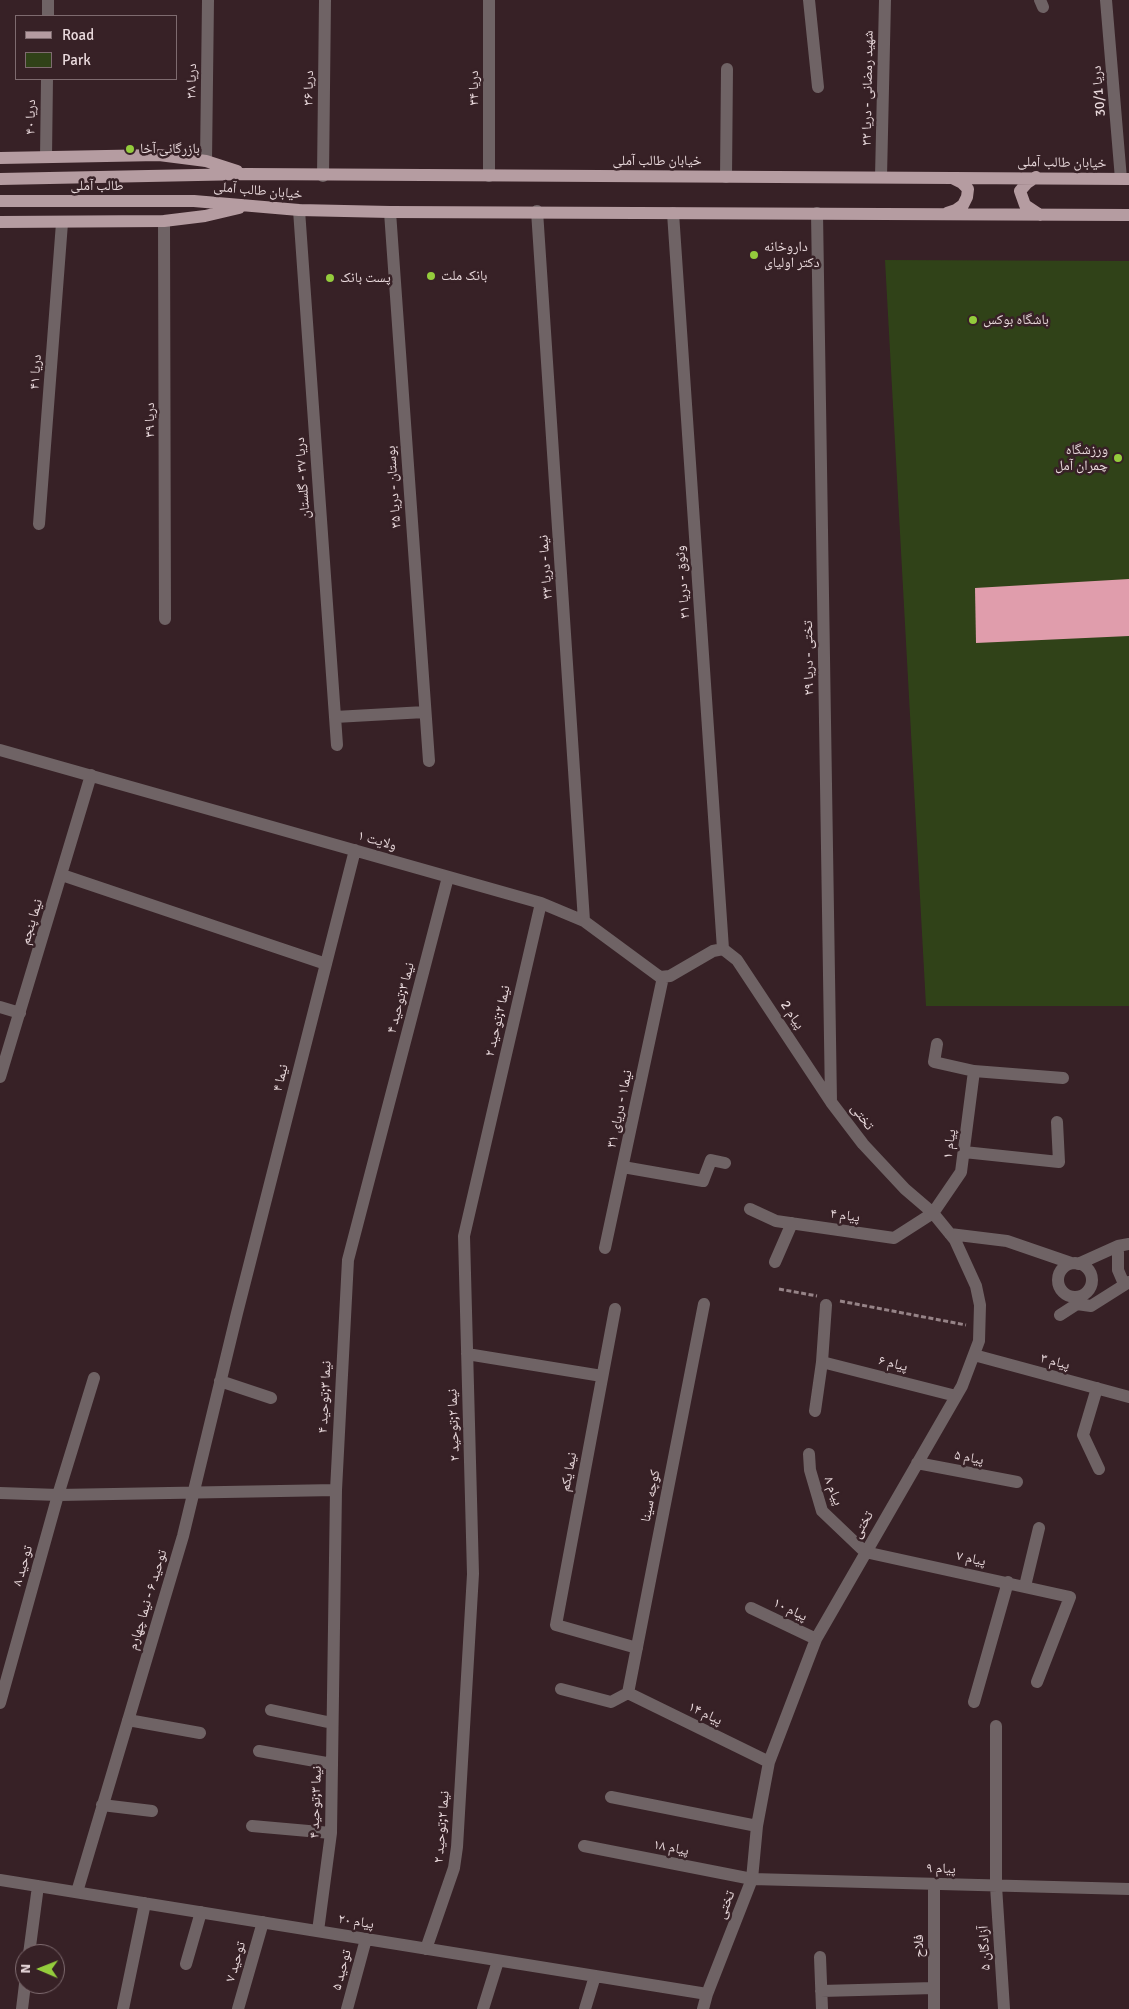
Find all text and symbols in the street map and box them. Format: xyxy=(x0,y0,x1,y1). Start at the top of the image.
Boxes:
legend xyxy=(15,15,178,80)
text: Road xyxy=(62,26,94,44)
street label: شهید رمضانی - دریا ۳۲ xyxy=(859,30,877,146)
text: Park xyxy=(62,51,91,69)
street label: دریا ۳۸ xyxy=(183,63,201,99)
street label: دریا 30/1 xyxy=(1088,65,1110,117)
street label: دریا ۳۶ xyxy=(300,70,318,106)
street label: دریا ۳۴ xyxy=(466,70,482,106)
street label: دریا ۴۰ xyxy=(22,99,40,135)
place label: بازرگانی آخا xyxy=(140,141,200,157)
marker: بازرگانی آخا xyxy=(124,143,136,155)
street label: خیابان طالب آملی xyxy=(612,153,702,169)
street label: خیابان طالب آملی xyxy=(1017,154,1107,172)
street label: طالب آملی xyxy=(70,178,124,194)
street label: خیابان طالب آملی xyxy=(213,179,303,203)
place label: داروخانه دکتر اولیای xyxy=(764,239,819,272)
marker: داروخانه دکتر اولیای xyxy=(748,249,760,261)
place label: بانک ملت xyxy=(441,268,487,284)
place label: پست بانک xyxy=(340,270,391,286)
marker: بانک ملت xyxy=(425,270,437,282)
marker: پست بانک xyxy=(324,272,336,284)
place label: باشگاه‌ بوکس xyxy=(983,312,1049,328)
marker: باشگاه‌ بوکس xyxy=(967,314,979,326)
street label: دریا ۴۱ xyxy=(26,354,46,390)
street label: دریا ۳۹ xyxy=(142,402,158,438)
street label: دریا ۳۷ - گلستان xyxy=(292,437,314,519)
place label: ورزشگاه چمران آمل xyxy=(1055,442,1108,474)
street label: بوستان - دریا ۳۵ xyxy=(383,445,405,529)
marker: ورزشگاه چمران آمل xyxy=(1112,452,1124,464)
street label: نیما - دریا ۳۳ xyxy=(535,534,557,600)
street label: وثوق - دریا ۳۱ xyxy=(672,545,694,619)
street label: تختی - دریا ۲۹ xyxy=(800,620,818,696)
street label: ولایت ۱ xyxy=(356,827,398,855)
street label: نیما پنجم xyxy=(17,897,47,947)
street label: نیما ۳;توحید ۴ xyxy=(383,961,419,1035)
street label: نیما ۲;توحید ۲ xyxy=(482,984,514,1058)
street label: پیام 2 xyxy=(776,998,808,1032)
street label: نیما ۴ xyxy=(270,1063,292,1093)
street label: نیما۱ - دریای ۳۱ xyxy=(604,1068,636,1150)
street label: تختی xyxy=(847,1100,877,1134)
street label: پیام ۱ xyxy=(940,1128,960,1160)
street label: پیام ۴ xyxy=(829,1206,861,1226)
street label: پيام ۳ xyxy=(1039,1350,1071,1374)
street label: پیام ۶ xyxy=(877,1352,909,1376)
street label: نیما ۳;توحید ۴ xyxy=(315,1360,335,1434)
street label: نیما ۲;توحید ۲ xyxy=(444,1388,464,1462)
street label: پیام ۵ xyxy=(953,1447,985,1469)
street label: نیما یکم xyxy=(557,1451,581,1493)
street label: کوچه سینا xyxy=(638,1469,664,1523)
street label: پیام ۸ xyxy=(820,1474,846,1508)
street label: تختی xyxy=(849,1508,877,1542)
street label: توحید ۸ xyxy=(9,1544,37,1588)
street label: توحید ۶ - نیما چهارم xyxy=(125,1548,171,1652)
street label: پیام ۷ xyxy=(955,1548,987,1570)
street label: پیام ۱۰ xyxy=(770,1595,810,1625)
street label: پیام ۱۴ xyxy=(685,1699,725,1729)
street label: نیما ۳;توحید ۴ xyxy=(306,1765,326,1839)
street label: نیما ۲;توحید ۲ xyxy=(430,1790,454,1864)
street label: پیام ۱۸ xyxy=(652,1836,690,1860)
street label: پیام ۹ xyxy=(926,1860,956,1878)
street label: تختی xyxy=(713,1889,739,1921)
street label: پیام ۲۰ xyxy=(337,1911,375,1933)
street label: آزادگان ۵ xyxy=(975,1925,995,1971)
street label: فلاح xyxy=(911,1934,927,1958)
street label: توحید ۷ xyxy=(222,1940,250,1984)
north arrow xyxy=(15,1944,65,1994)
street label: توحید ۵ xyxy=(329,1948,355,1992)
text: N xyxy=(17,1964,34,1974)

